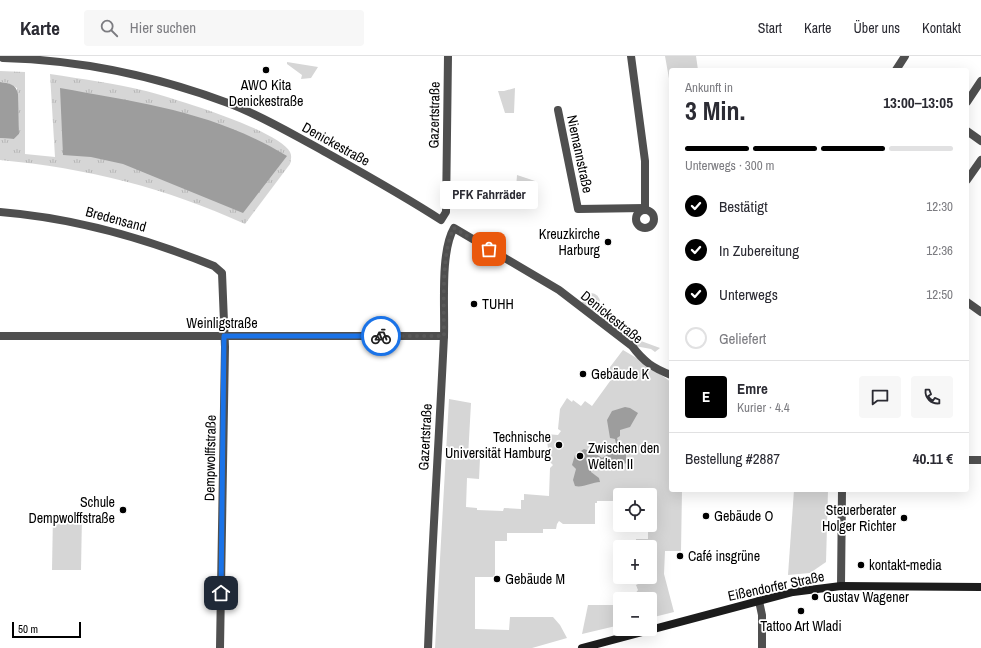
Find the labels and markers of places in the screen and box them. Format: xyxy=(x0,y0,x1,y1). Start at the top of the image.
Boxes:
marker: AWO Kita Denickestraße xyxy=(261,65,271,75)
place label: AWO Kita Denickestraße xyxy=(229,76,303,110)
callout: PFK Fahrräder xyxy=(440,181,538,209)
place label: Kreuzkirche Harburg xyxy=(539,225,601,259)
pin xyxy=(472,232,506,266)
marker: Kreuzkirche Harburg xyxy=(603,237,613,247)
place label: TUHH xyxy=(482,295,514,313)
marker: TUHH xyxy=(469,299,479,309)
place label: Gebäude K xyxy=(591,365,649,383)
marker: Gebäude K xyxy=(578,369,588,379)
place label: Technische Universität Hamburg xyxy=(445,428,552,462)
place label: Zwischen den Welten II xyxy=(588,439,659,473)
marker: Technische Universität Hamburg xyxy=(554,440,564,450)
marker: Zwischen den Welten II xyxy=(575,451,585,461)
place label: Schule Dempwolffstraße xyxy=(28,493,115,527)
place label: Steuerberater Holger Richter xyxy=(822,501,896,535)
marker: Schule Dempwolffstraße xyxy=(118,505,128,515)
place label: Gebäude O xyxy=(714,507,773,525)
marker: Gebäude O xyxy=(701,511,711,521)
marker: Steuerberater Holger Richter xyxy=(899,513,909,523)
place label: Café insgrüne xyxy=(688,547,760,565)
marker: Café insgrüne xyxy=(675,551,685,561)
place label: kontakt-media xyxy=(869,556,942,574)
marker: kontakt-media xyxy=(856,560,866,570)
place label: Gebäude M xyxy=(505,570,565,588)
marker: Gebäude M xyxy=(492,574,502,584)
pin xyxy=(204,576,238,610)
place label: Gustav Wagener xyxy=(823,588,909,606)
marker: Gustav Wagener xyxy=(810,592,820,602)
marker: Tattoo Art Wladi xyxy=(796,606,806,616)
place label: Tattoo Art Wladi xyxy=(760,617,842,635)

